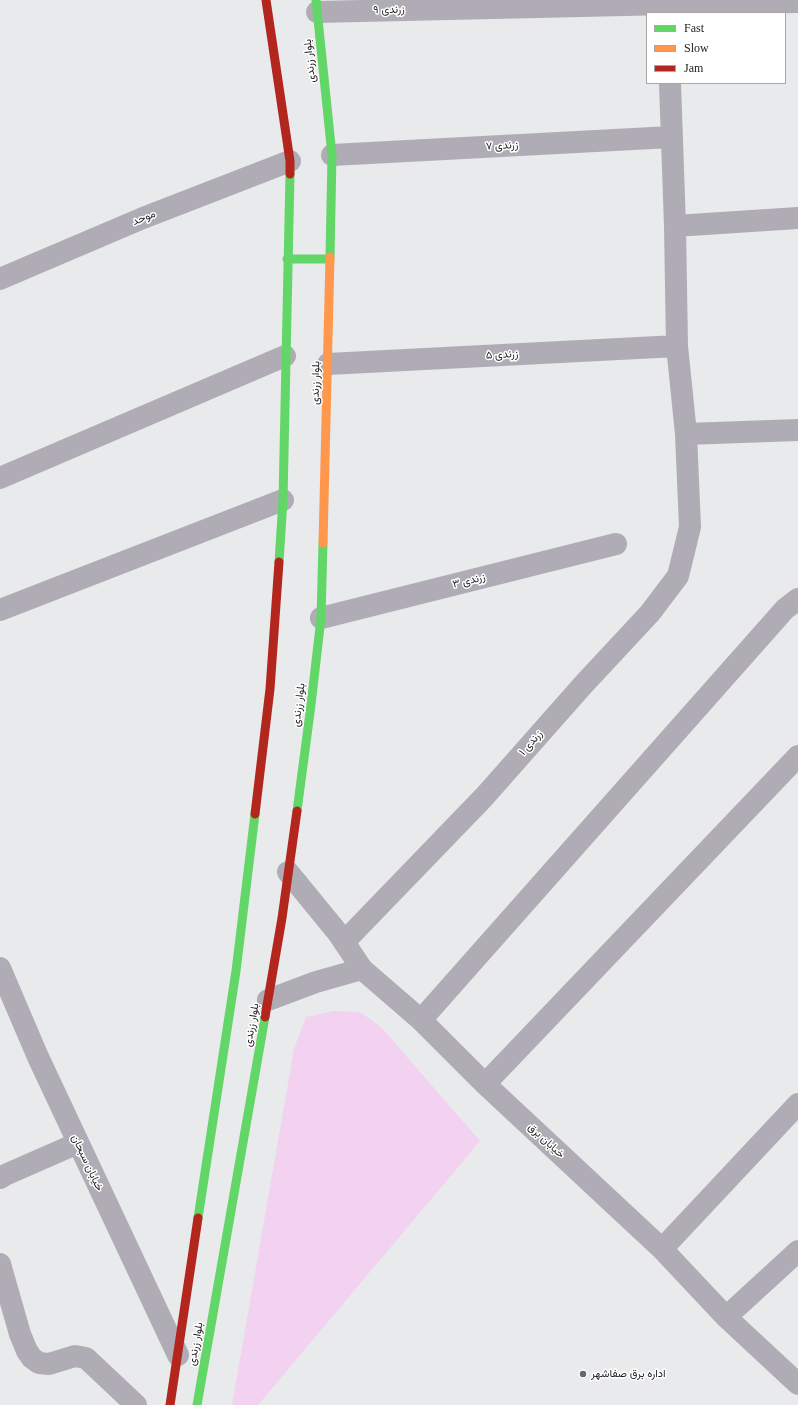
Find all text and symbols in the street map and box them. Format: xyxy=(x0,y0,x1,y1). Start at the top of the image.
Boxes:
street label: زرندی ۹ xyxy=(373,3,405,17)
legend xyxy=(646,12,786,84)
text: Fast xyxy=(684,21,704,35)
street label: بلوار زرندی xyxy=(301,38,319,84)
text: Slow xyxy=(684,41,709,55)
text: Jam xyxy=(684,61,703,75)
street label: زرندی ۷ xyxy=(485,139,519,153)
street label: موحد xyxy=(130,207,158,229)
street label: زرندی ۵ xyxy=(485,348,519,362)
street label: بلوار زرندی xyxy=(309,361,323,405)
street label: زرندی ۳ xyxy=(451,571,487,591)
street label: بلوار زرندی xyxy=(290,682,308,728)
street label: زرندی ۱ xyxy=(516,728,546,758)
street label: بلوار زرندی xyxy=(242,1002,262,1048)
street label: خیابان برق xyxy=(525,1121,567,1161)
street label: خیابان سبحان xyxy=(68,1133,106,1193)
street label: بلوار زرندی xyxy=(186,1321,206,1367)
place label: اداره برق صفاشهر xyxy=(591,1367,666,1381)
marker: اداره برق صفاشهر xyxy=(578,1369,588,1379)

